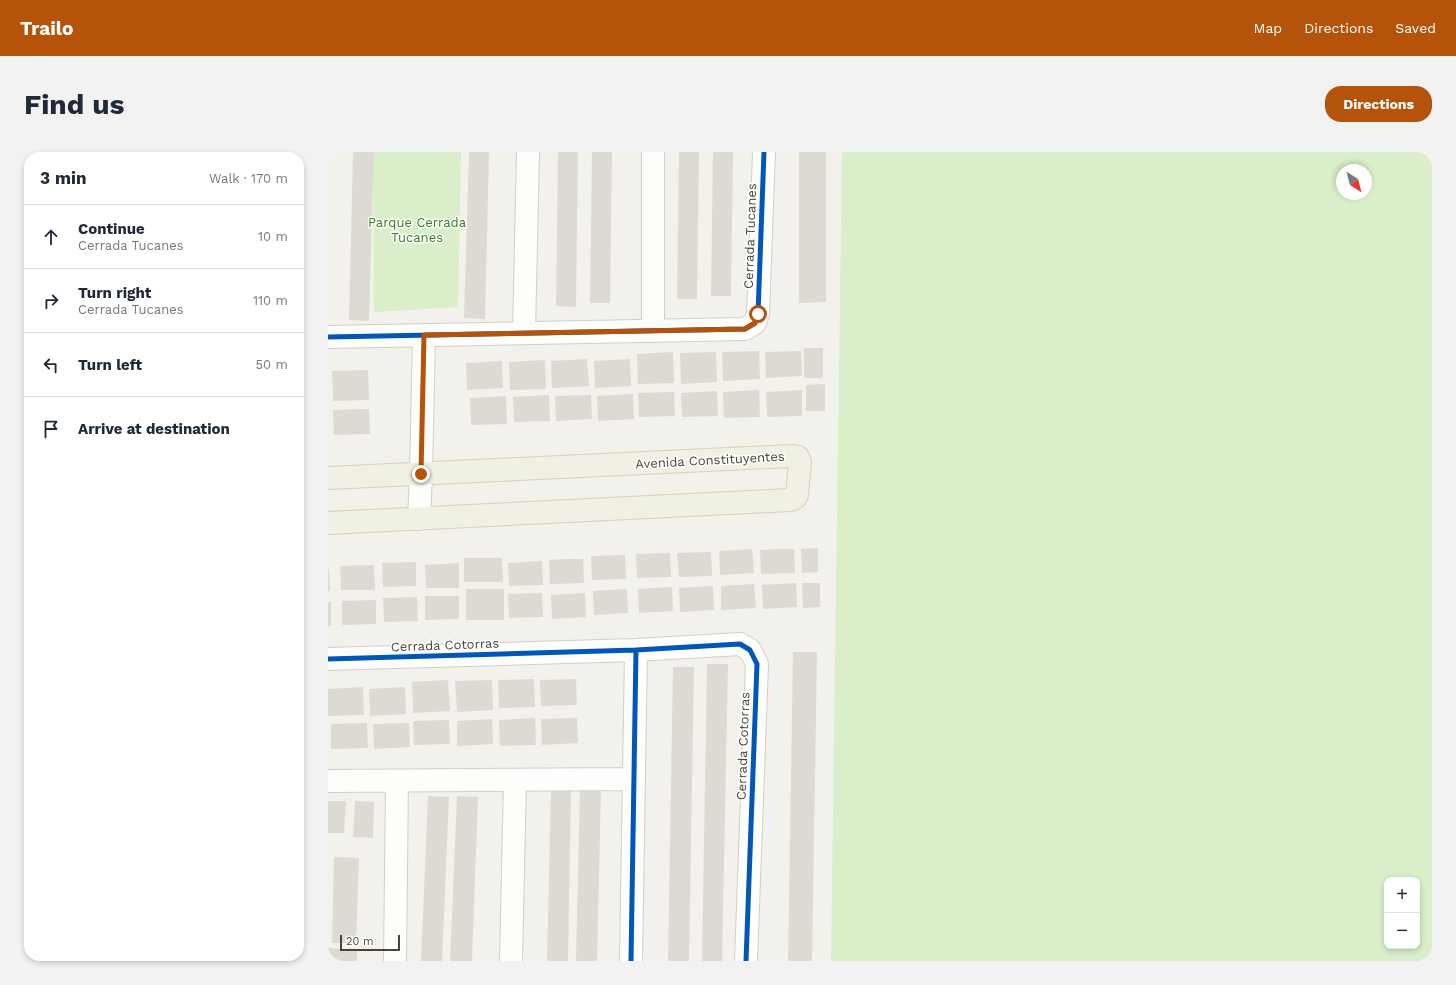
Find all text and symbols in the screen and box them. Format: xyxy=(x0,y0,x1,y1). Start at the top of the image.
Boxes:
text: Trailo xyxy=(20,17,73,40)
text: Map xyxy=(1254,20,1282,36)
text: Directions xyxy=(1304,20,1373,36)
text: Saved xyxy=(1395,20,1436,36)
button: Directions xyxy=(1325,86,1432,122)
text: Find us xyxy=(24,88,124,121)
north arrow xyxy=(1336,164,1372,200)
text: 3 min xyxy=(40,168,86,188)
text: Walk · 170 m xyxy=(209,171,288,186)
street label: Cerrada Tucanes xyxy=(741,183,759,289)
park label: Parque Cerrada Tucanes xyxy=(368,215,467,245)
text: Continue xyxy=(78,220,145,238)
icon: ahead xyxy=(40,226,62,248)
text: 10 m xyxy=(258,229,288,244)
text: Cerrada Tucanes xyxy=(78,238,184,253)
text: Turn right xyxy=(78,284,151,302)
icon: right xyxy=(40,290,62,312)
text: 110 m xyxy=(253,293,288,308)
text: Cerrada Tucanes xyxy=(78,302,184,317)
route start xyxy=(749,305,767,323)
icon: left xyxy=(40,354,62,376)
text: Turn left xyxy=(78,356,142,374)
text: 50 m xyxy=(256,357,288,372)
icon: arrive xyxy=(40,418,62,440)
text: Arrive at destination xyxy=(78,420,230,438)
street label: Avenida Constituyentes xyxy=(635,449,785,471)
route end xyxy=(412,465,430,483)
street label: Cerrada Cotorras xyxy=(391,636,500,654)
street label: Cerrada Cotorras xyxy=(734,691,752,800)
map controls xyxy=(1384,877,1420,949)
button: + xyxy=(1384,877,1420,913)
button: − xyxy=(1384,913,1420,949)
scale bar xyxy=(340,933,400,952)
text: 20 m xyxy=(346,935,374,948)

